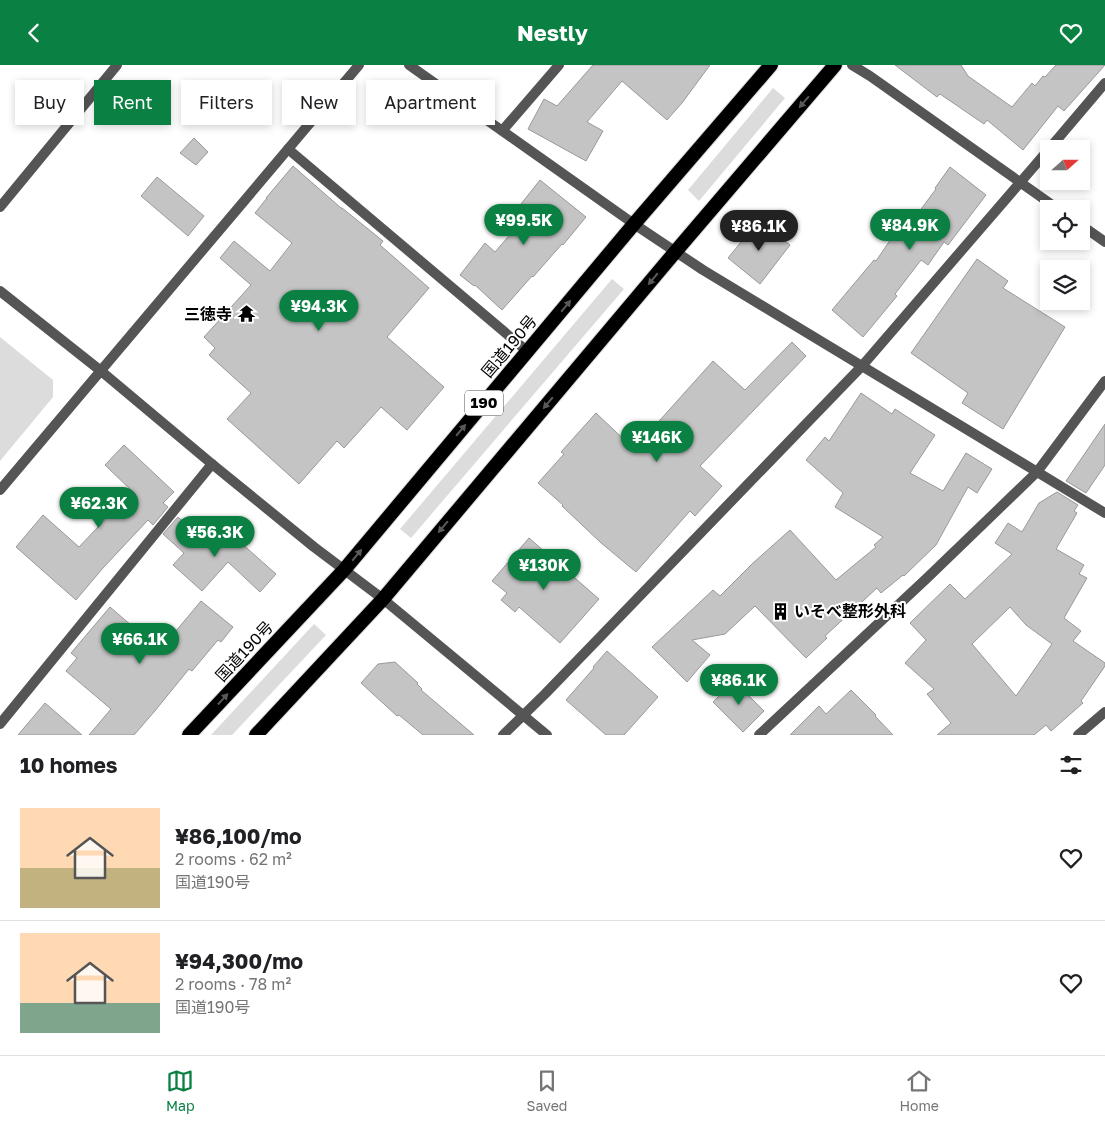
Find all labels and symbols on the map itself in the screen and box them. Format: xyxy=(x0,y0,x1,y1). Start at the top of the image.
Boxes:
one-way arrow xyxy=(798,95,809,108)
north arrow xyxy=(1040,140,1090,190)
pin: ¥99.5K xyxy=(483,203,565,246)
pin: ¥86.1K xyxy=(718,209,800,252)
pin: ¥84.9K xyxy=(869,209,951,251)
one-way arrow xyxy=(648,273,659,285)
pin: ¥94.3K xyxy=(278,289,360,332)
one-way arrow xyxy=(560,299,571,312)
place label: 三徳寺 xyxy=(184,304,232,324)
temple icon: 三徳寺 xyxy=(236,304,256,324)
street label: 国道190号 xyxy=(477,311,541,381)
road number: 190 xyxy=(465,391,503,415)
one-way arrow xyxy=(543,397,554,410)
pin: ¥146K xyxy=(622,421,692,463)
one-way arrow xyxy=(456,424,467,437)
pin: ¥62.3K xyxy=(58,487,140,529)
pin: ¥56.3K xyxy=(174,515,256,558)
one-way arrow xyxy=(438,521,449,534)
one-way arrow xyxy=(351,549,362,561)
pin: ¥130K xyxy=(509,549,579,591)
building icon: いそべ整形外科 xyxy=(770,601,790,621)
place label: いそべ整形外科 xyxy=(794,601,906,621)
street label: 国道190号 xyxy=(211,617,277,685)
pin: ¥66.1K xyxy=(99,623,181,665)
pin: ¥86.1K xyxy=(698,663,780,706)
one-way arrow xyxy=(217,693,228,706)

